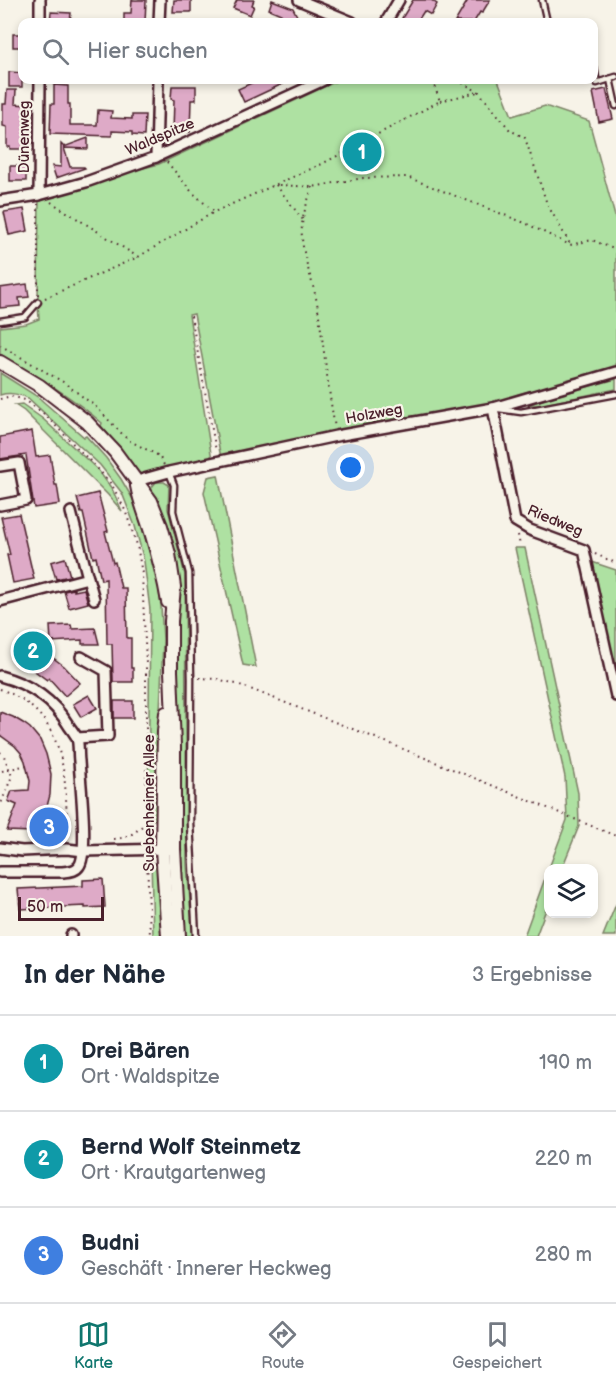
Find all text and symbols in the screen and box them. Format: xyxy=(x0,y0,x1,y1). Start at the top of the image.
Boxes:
search box xyxy=(18,18,598,84)
icon: search xyxy=(39,35,72,68)
text: Hier suchen xyxy=(87,38,208,65)
street label: Dünenweg xyxy=(15,101,34,173)
street label: Waldspitze xyxy=(123,114,198,160)
pin: 1 xyxy=(342,130,382,174)
street label: Holzweg xyxy=(344,400,404,428)
your location xyxy=(336,453,365,482)
street label: Riedweg xyxy=(524,501,586,541)
pin: 2 xyxy=(14,628,52,674)
street label: Suebenheimer Allee xyxy=(140,734,159,872)
pin: 3 xyxy=(29,804,68,850)
map controls xyxy=(544,864,598,918)
button: layers xyxy=(544,864,598,918)
scale bar xyxy=(18,894,104,922)
text: 50 m xyxy=(27,898,63,917)
text: In der Nähe xyxy=(24,960,166,991)
text: 3 Ergebnisse xyxy=(472,963,592,987)
text: Drei Bären xyxy=(81,1038,190,1065)
text: 1 xyxy=(39,1051,48,1075)
text: 190 m xyxy=(539,1051,592,1075)
text: Ort · Waldspitze xyxy=(81,1065,220,1089)
text: Bernd Wolf Steinmetz xyxy=(81,1134,301,1161)
text: 2 xyxy=(38,1147,49,1171)
text: 220 m xyxy=(535,1147,592,1171)
text: Ort · Krautgartenweg xyxy=(81,1161,266,1185)
text: Budni xyxy=(81,1230,139,1257)
text: 3 xyxy=(38,1243,49,1267)
text: 280 m xyxy=(535,1243,592,1267)
text: Geschäft · Innerer Heckweg xyxy=(81,1257,332,1281)
tab: Karte xyxy=(74,1318,113,1373)
tab: Route xyxy=(261,1318,304,1373)
tab: Gespeichert xyxy=(452,1318,542,1373)

